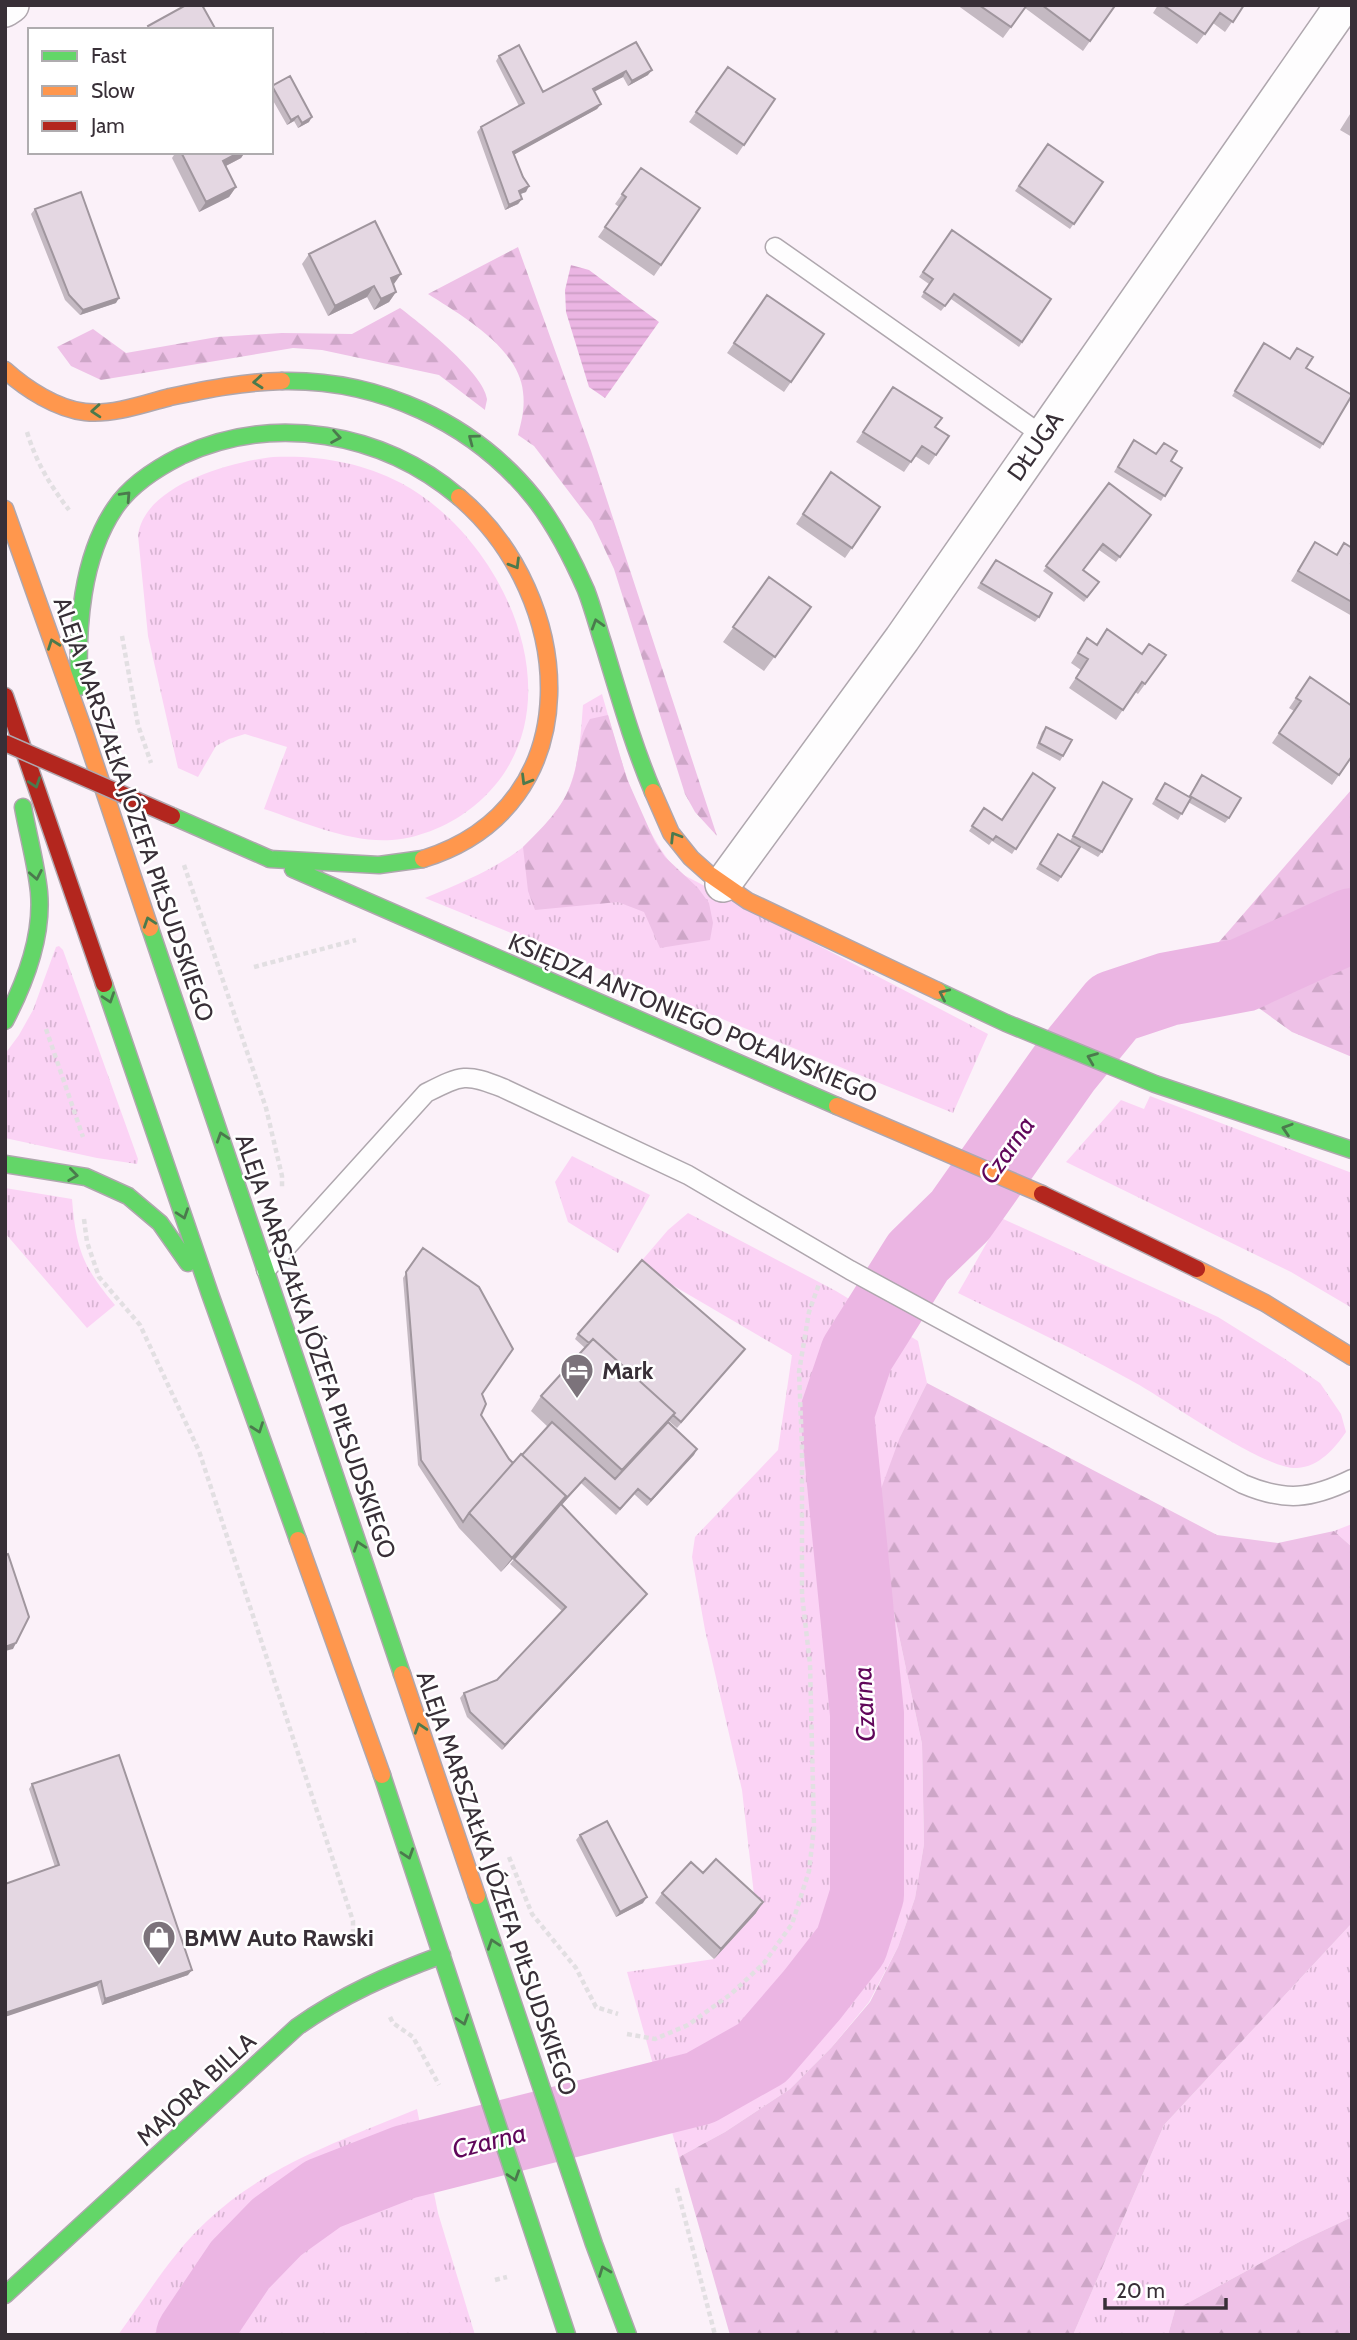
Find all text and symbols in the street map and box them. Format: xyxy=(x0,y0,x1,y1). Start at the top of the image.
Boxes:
legend xyxy=(28,28,273,154)
text: Fast xyxy=(91,43,127,68)
text: Slow xyxy=(91,78,135,103)
text: Jam xyxy=(90,113,125,138)
one-way arrow xyxy=(252,374,263,389)
one-way arrow xyxy=(90,404,101,419)
street label: DŁUGA xyxy=(1001,406,1069,486)
one-way arrow xyxy=(330,428,342,443)
one-way arrow xyxy=(468,435,481,447)
one-way arrow xyxy=(117,491,130,504)
one-way arrow xyxy=(507,556,520,569)
street label: ALEJA MARSZAŁKA JÓZEFA PIŁSUDSKIEGO xyxy=(48,593,220,1025)
one-way arrow xyxy=(591,618,605,631)
one-way arrow xyxy=(47,638,61,650)
one-way arrow xyxy=(521,773,534,786)
one-way arrow xyxy=(27,777,41,789)
one-way arrow xyxy=(670,832,683,845)
one-way arrow xyxy=(27,869,42,881)
one-way arrow xyxy=(143,916,157,928)
street label: KSIĘDZA ANTONIEGO POŁAWSKIEGO xyxy=(504,927,882,1109)
one-way arrow xyxy=(939,988,951,1002)
one-way arrow xyxy=(101,992,115,1004)
one-way arrow xyxy=(1087,1052,1100,1066)
water label: Czarna xyxy=(972,1110,1042,1190)
one-way arrow xyxy=(1281,1123,1294,1137)
street label: ALEJA MARSZAŁKA JÓZEFA PIŁSUDSKIEGO xyxy=(230,1130,402,1562)
one-way arrow xyxy=(216,1132,230,1144)
one-way arrow xyxy=(67,1167,78,1182)
one-way arrow xyxy=(175,1207,189,1219)
hotel icon: Mark xyxy=(558,1351,596,1400)
place label: Mark xyxy=(602,1356,654,1385)
one-way arrow xyxy=(250,1422,264,1434)
one-way arrow xyxy=(353,1540,367,1552)
water label: Czarna xyxy=(846,1666,882,1742)
street label: ALEJA MARSZAŁKA JÓZEFA PIŁSUDSKIEGO xyxy=(411,1667,583,2099)
one-way arrow xyxy=(414,1722,428,1735)
one-way arrow xyxy=(400,1847,414,1859)
shop icon: BMW Auto Rawski xyxy=(140,1918,178,1967)
place label: BMW Auto Rawski xyxy=(184,1923,374,1952)
one-way arrow xyxy=(487,1938,501,1950)
one-way arrow xyxy=(455,2013,469,2026)
street label: MAJORA BILLA xyxy=(130,2026,262,2152)
water label: Czarna xyxy=(449,2116,529,2166)
one-way arrow xyxy=(506,2169,520,2181)
one-way arrow xyxy=(598,2265,612,2277)
scale bar xyxy=(1105,2266,1226,2310)
text: 20 m xyxy=(1116,2278,1165,2303)

